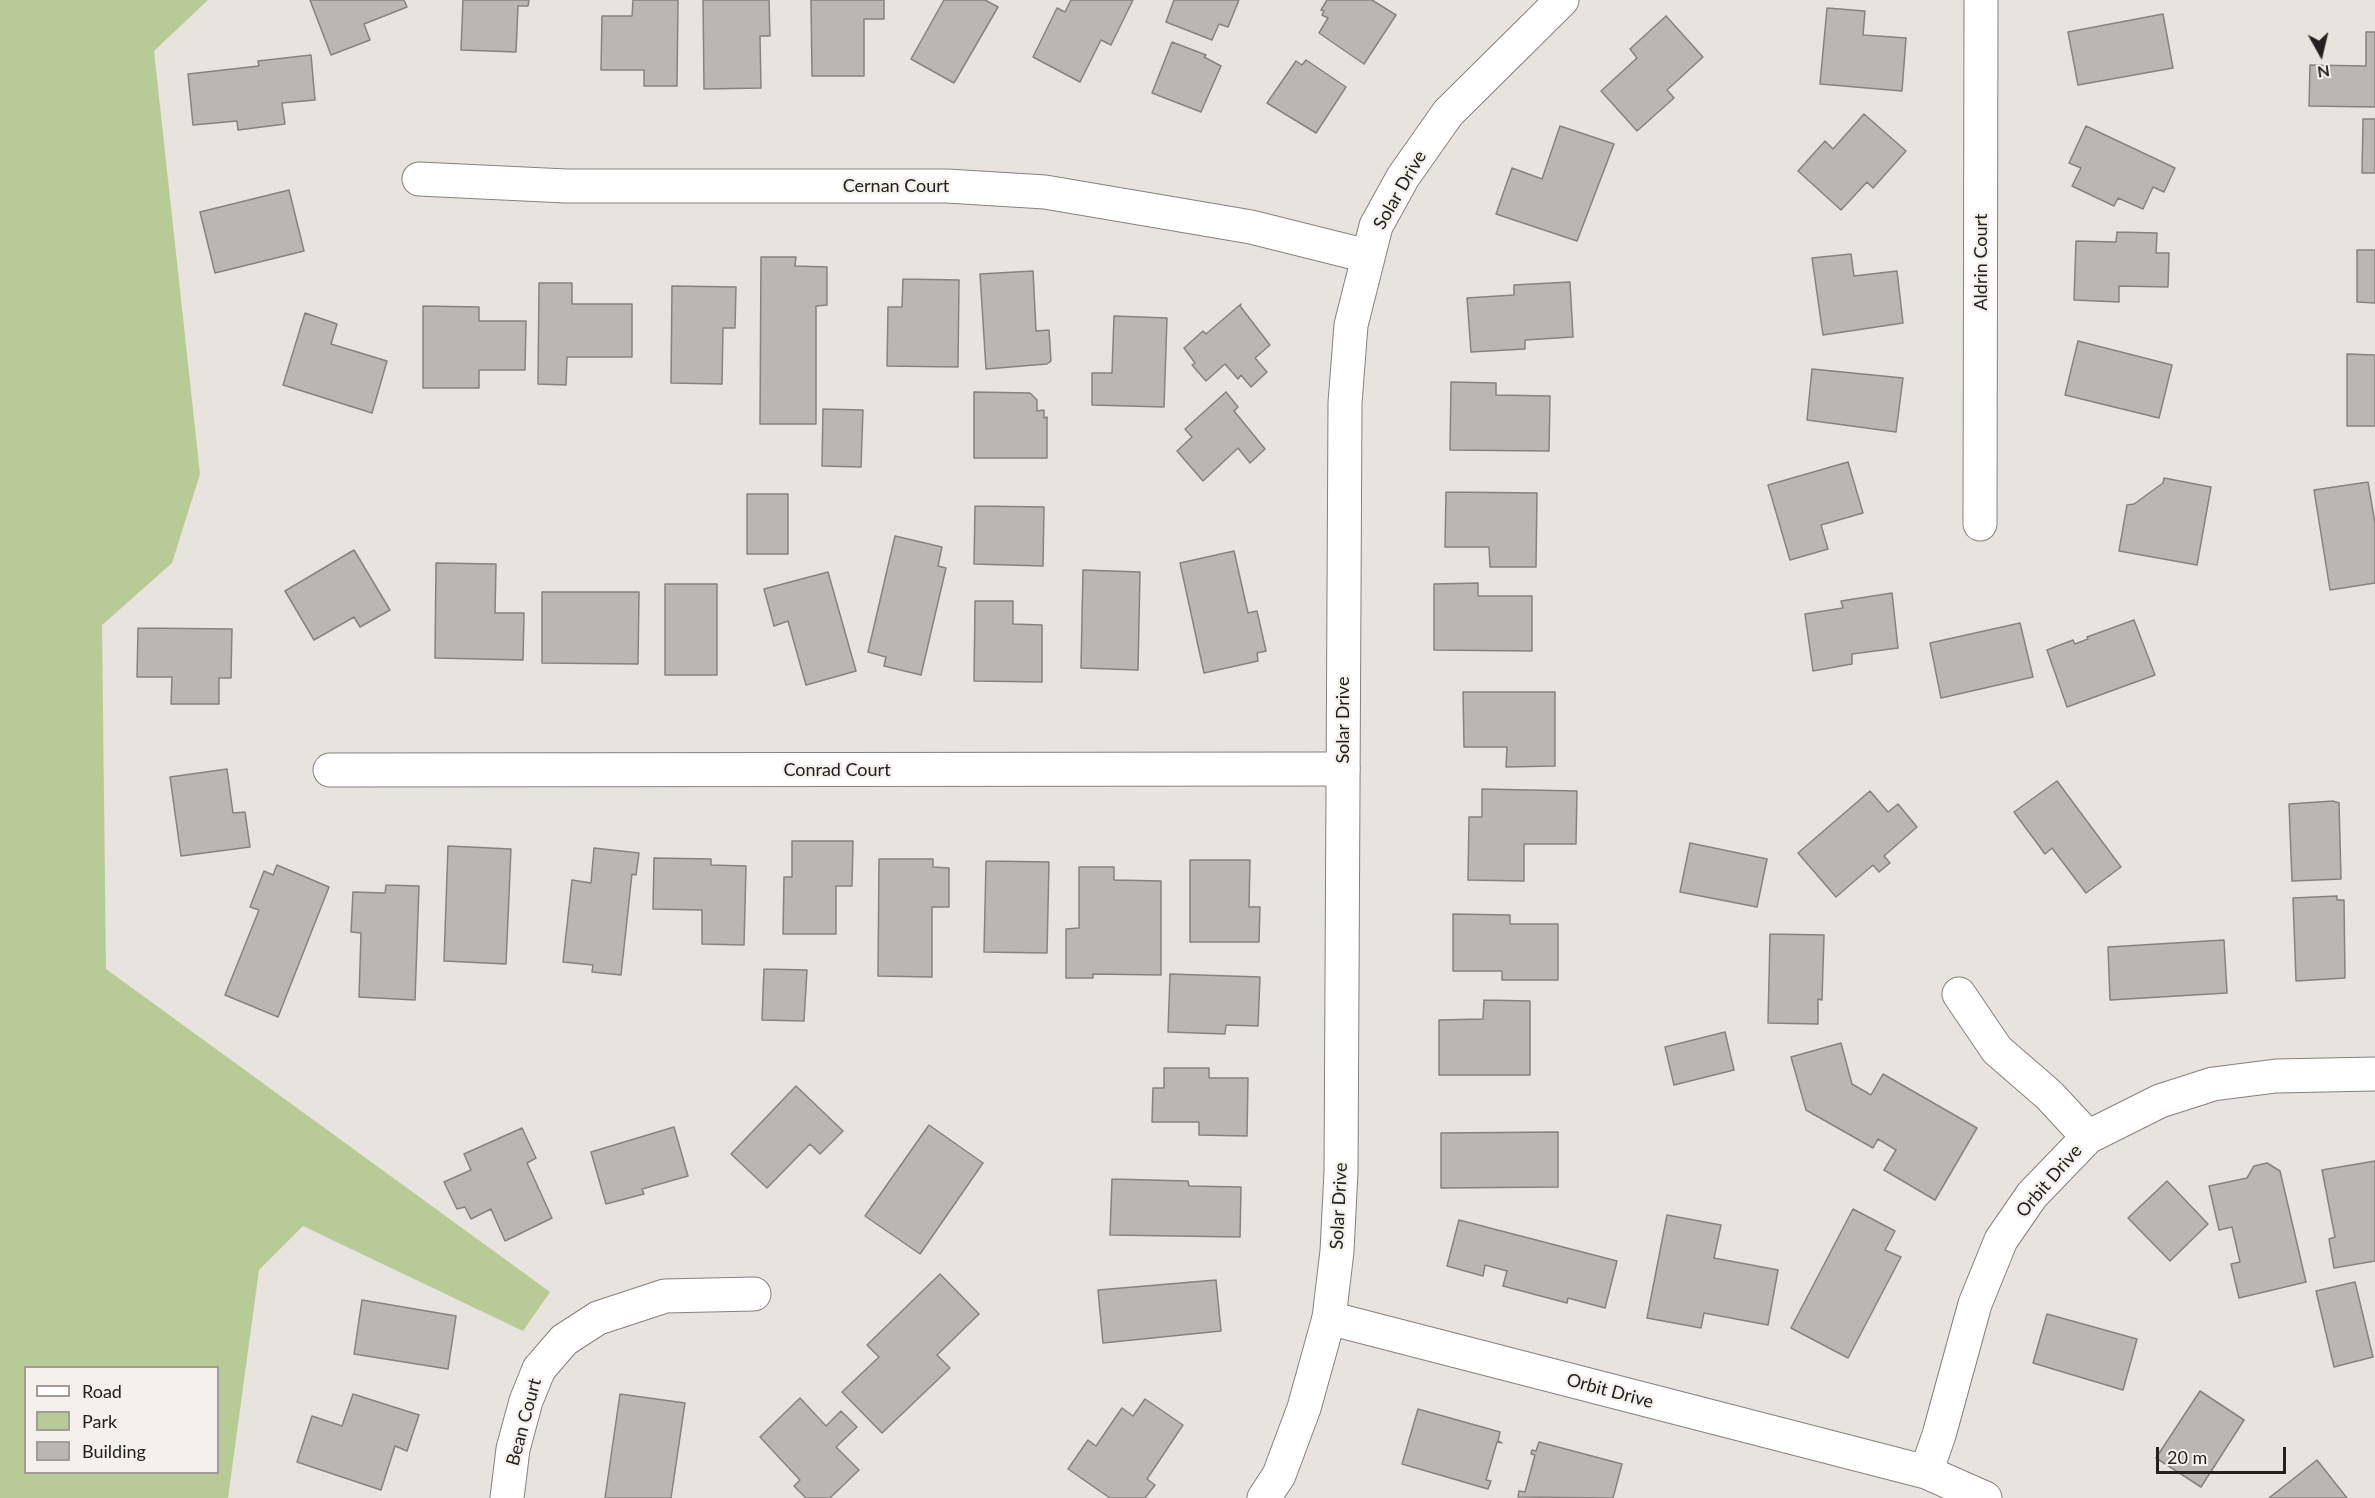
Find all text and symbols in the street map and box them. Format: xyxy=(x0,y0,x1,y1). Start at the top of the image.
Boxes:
north arrow xyxy=(2291,24,2351,84)
text: N xyxy=(2316,62,2331,83)
street label: Solar Drive xyxy=(1369,147,1431,233)
street label: Cernan Court xyxy=(843,175,949,197)
street label: Aldrin Court xyxy=(1970,213,1992,311)
street label: Solar Drive xyxy=(1332,676,1354,764)
street label: Conrad Court xyxy=(783,759,891,781)
street label: Orbit Drive xyxy=(2012,1140,2086,1222)
street label: Solar Drive xyxy=(1326,1162,1352,1250)
legend xyxy=(24,1366,219,1474)
street label: Orbit Drive xyxy=(1564,1369,1656,1413)
street label: Bean Court xyxy=(502,1376,546,1468)
text: Road xyxy=(82,1380,122,1402)
text: Park xyxy=(82,1410,117,1432)
scale bar xyxy=(2159,1435,2290,1473)
text: Building xyxy=(82,1440,146,1462)
text: 20 m xyxy=(2167,1446,2207,1468)

